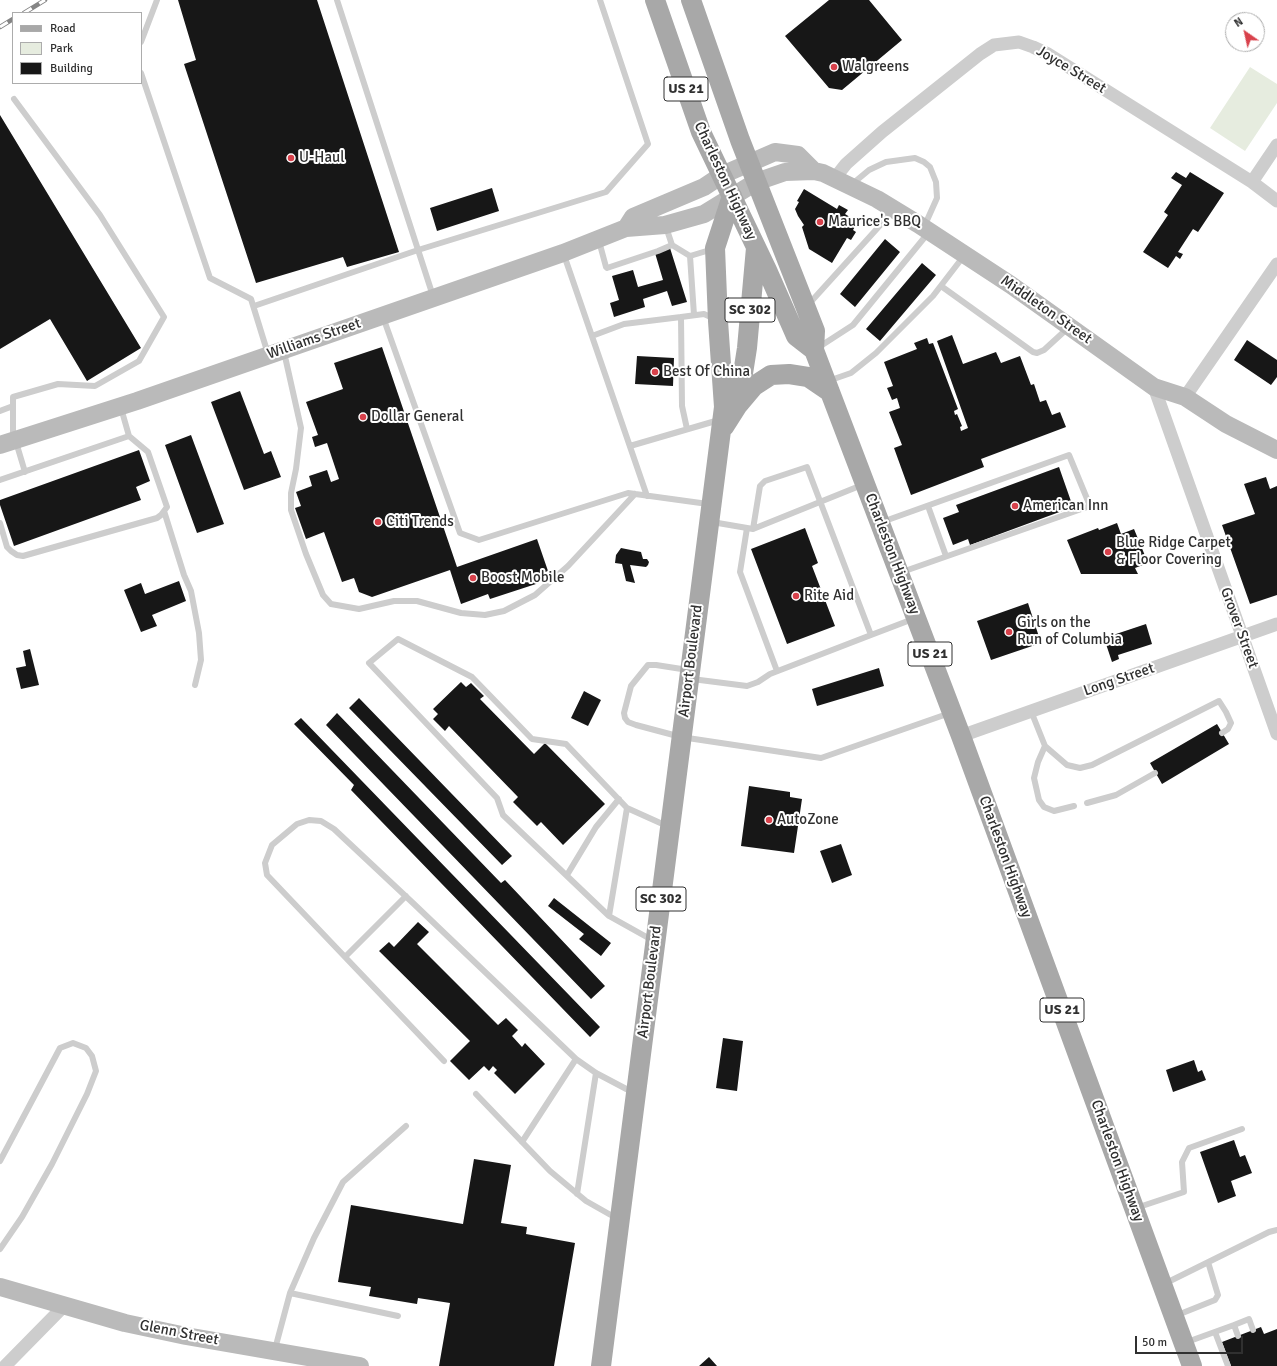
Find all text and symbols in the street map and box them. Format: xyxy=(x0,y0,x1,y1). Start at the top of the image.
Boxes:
legend xyxy=(12,12,142,84)
north arrow xyxy=(1225,12,1265,52)
text: N xyxy=(1232,15,1245,30)
text: Road xyxy=(50,21,76,36)
text: Park xyxy=(50,41,73,56)
street label: Joyce Street xyxy=(1033,42,1109,98)
place label: Walgreens xyxy=(842,58,909,76)
text: Building xyxy=(50,61,93,76)
marker: Walgreens xyxy=(829,62,839,72)
road number: US 21 xyxy=(664,77,708,101)
street label: Charleston Highway xyxy=(690,119,760,243)
place label: U-Haul xyxy=(299,149,345,167)
marker: U-Haul xyxy=(286,153,296,163)
place label: Maurice's BBQ xyxy=(828,213,921,231)
marker: Maurice's BBQ xyxy=(815,217,825,227)
street label: Middleton Street xyxy=(997,272,1095,348)
road number: SC 302 xyxy=(725,298,775,322)
street label: Williams Street xyxy=(265,315,363,363)
place label: Best Of China xyxy=(663,363,750,381)
marker: Best Of China xyxy=(650,367,660,377)
place label: Dollar General xyxy=(371,408,464,426)
marker: Dollar General xyxy=(358,412,368,422)
street label: Charleston Highway xyxy=(861,491,923,617)
place label: American Inn xyxy=(1023,497,1108,515)
marker: American Inn xyxy=(1010,501,1020,511)
place label: Citi Trends xyxy=(386,513,454,531)
marker: Citi Trends xyxy=(373,517,383,527)
place label: Blue Ridge Carpet & Floor Covering xyxy=(1116,534,1231,569)
marker: Blue Ridge Carpet & Floor Covering xyxy=(1103,547,1113,557)
place label: Boost Mobile xyxy=(481,569,564,587)
marker: Boost Mobile xyxy=(468,573,478,583)
street label: Grover Street xyxy=(1216,585,1262,671)
place label: Rite Aid xyxy=(804,587,854,605)
marker: Rite Aid xyxy=(791,591,801,601)
street label: Airport Boulevard xyxy=(675,604,707,718)
place label: Girls on the Run of Columbia xyxy=(1017,614,1122,649)
marker: Girls on the Run of Columbia xyxy=(1004,627,1014,637)
road number: US 21 xyxy=(908,642,952,666)
street label: Long Street xyxy=(1081,659,1157,701)
street label: Charleston Highway xyxy=(975,794,1035,920)
place label: AutoZone xyxy=(777,811,839,829)
marker: AutoZone xyxy=(764,815,774,825)
road number: SC 302 xyxy=(636,887,686,911)
street label: Airport Boulevard xyxy=(634,925,666,1039)
road number: US 21 xyxy=(1040,998,1084,1022)
street label: Charleston Highway xyxy=(1087,1098,1147,1224)
street label: Glenn Street xyxy=(138,1317,220,1349)
scale bar xyxy=(1137,1328,1245,1354)
text: 50 m xyxy=(1142,1335,1167,1350)

